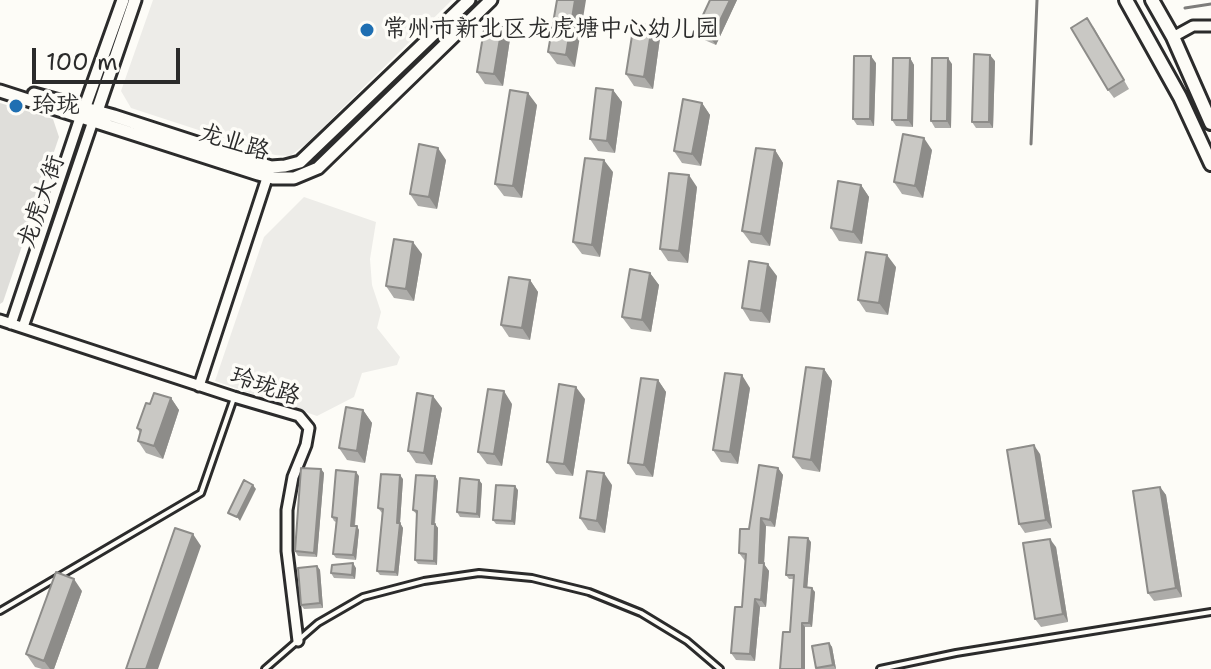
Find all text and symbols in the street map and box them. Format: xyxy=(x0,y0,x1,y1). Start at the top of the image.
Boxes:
place label: 常州市新北区龙虎塘中心幼儿园 xyxy=(383,16,719,44)
marker: 常州市新北区龙虎塘中心幼儿园 xyxy=(358,21,376,39)
scale bar xyxy=(36,32,184,82)
text: 100 m xyxy=(46,46,118,78)
place label: 玲珑 xyxy=(32,92,80,120)
marker: 玲珑 xyxy=(7,97,25,115)
street label: 龙业路 xyxy=(195,119,273,167)
street label: 龙虎大街 xyxy=(13,152,71,252)
street label: 玲珑路 xyxy=(226,362,304,412)

